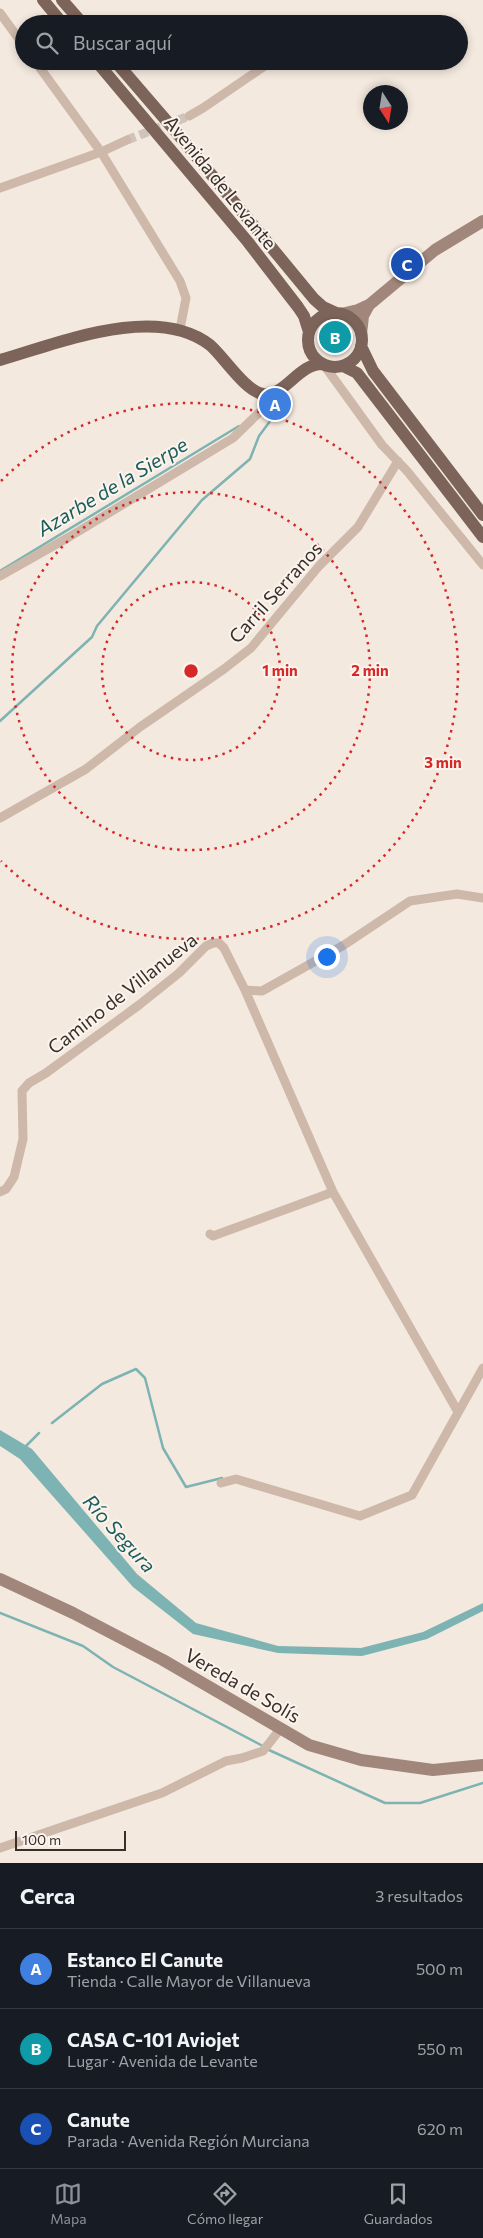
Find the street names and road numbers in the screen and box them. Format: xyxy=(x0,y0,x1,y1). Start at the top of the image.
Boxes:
street label: Avenida de Levante xyxy=(160,110,282,254)
street label: Carril Serranos xyxy=(224,537,326,647)
street label: Camino de Villanueva xyxy=(43,928,201,1058)
street label: Vereda de Solís xyxy=(181,1643,305,1727)

